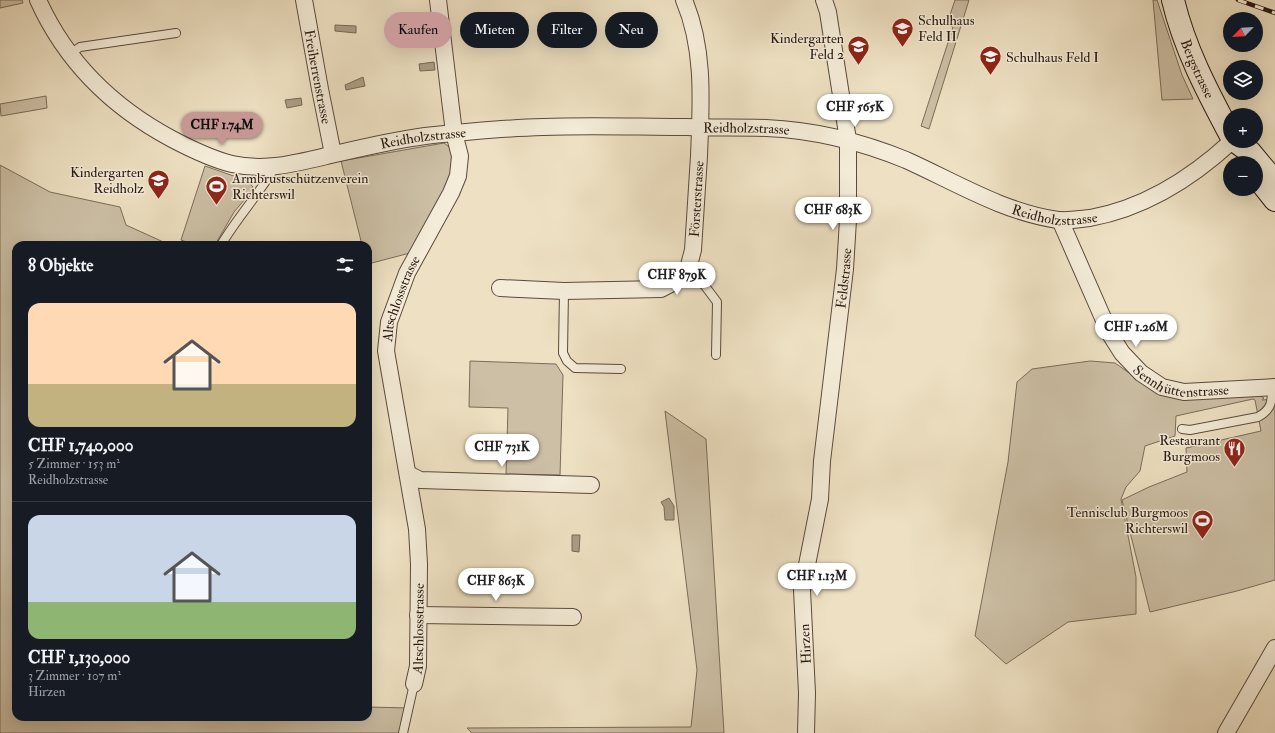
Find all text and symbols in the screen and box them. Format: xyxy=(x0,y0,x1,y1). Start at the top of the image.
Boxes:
chip: Kaufen xyxy=(384,12,452,48)
chip: Mieten xyxy=(460,12,529,48)
chip: Filter xyxy=(537,12,597,48)
chip: Neu xyxy=(605,12,658,48)
place label: Schulhaus Feld II xyxy=(918,12,975,45)
north arrow xyxy=(1223,12,1263,52)
map controls xyxy=(1223,12,1263,196)
school or university icon: Schulhaus Feld II xyxy=(889,15,915,48)
street label: Freiherrenstrasse xyxy=(300,28,335,126)
place label: Kindergarten Feld 2 xyxy=(770,30,844,63)
school or university icon: Kindergarten Feld 2 xyxy=(846,33,872,66)
street label: Bergstrasse xyxy=(1177,37,1218,101)
school or university icon: Schulhaus Feld I xyxy=(977,44,1003,77)
place label: Schulhaus Feld I xyxy=(1006,49,1099,66)
button: layers xyxy=(1223,60,1263,100)
pin: CHF 565K xyxy=(814,94,896,128)
text: CHF 565K xyxy=(826,99,884,115)
button: + xyxy=(1223,108,1263,148)
pin: CHF 1.74M xyxy=(176,112,268,146)
text: CHF 1.74M xyxy=(191,117,253,133)
street label: Reidholzstrasse xyxy=(703,119,791,139)
street label: Reidholzstrasse xyxy=(379,124,467,153)
button: − xyxy=(1223,156,1263,196)
street label: Försterstrasse xyxy=(686,160,708,238)
place label: Kindergarten Reidholz xyxy=(70,164,144,197)
school or university icon: Kindergarten Reidholz xyxy=(146,167,172,200)
place label: Armbrustschützenverein Richterswil xyxy=(231,170,368,203)
sports icon: Armbrustschützenverein Richterswil xyxy=(203,173,229,206)
pin: CHF 683K xyxy=(792,197,874,231)
street label: Reidholzstrasse xyxy=(1009,201,1099,229)
text: CHF 683K xyxy=(804,202,862,218)
street label: Feldstrasse xyxy=(832,247,855,309)
street label: Altschlossstrasse xyxy=(379,253,424,343)
icon: filters xyxy=(334,254,356,276)
text: 8 Objekte xyxy=(28,255,93,276)
pin: CHF 879K xyxy=(636,262,718,296)
text: CHF 879K xyxy=(648,267,706,283)
pin: CHF 1.26M xyxy=(1090,314,1182,348)
text: CHF 1.26M xyxy=(1104,319,1168,335)
icon: home xyxy=(156,329,228,401)
street label: Sennhüttenstrasse xyxy=(1129,362,1229,401)
place label: Restaurant Burgmoos xyxy=(1159,432,1220,465)
pin: CHF 731K xyxy=(461,434,543,468)
text: CHF 1,740,000 xyxy=(28,435,134,456)
restaurant icon: Restaurant Burgmoos xyxy=(1222,435,1248,468)
text: CHF 731K xyxy=(474,439,530,455)
text: 5 Zimmer · 153 m² xyxy=(28,456,120,472)
text: Reidholzstrasse xyxy=(28,472,108,488)
place label: Tennisclub Burgmoos Richterswil xyxy=(1067,504,1188,537)
sports icon: Tennisclub Burgmoos Richterswil xyxy=(1190,507,1216,540)
icon: home xyxy=(156,541,228,613)
pin: CHF 1.13M xyxy=(771,563,863,597)
pin: CHF 863K xyxy=(455,568,537,602)
text: CHF 1.13M xyxy=(787,568,847,584)
text: CHF 863K xyxy=(467,573,525,589)
street label: Altschlossstrasse xyxy=(408,583,428,676)
street label: Hirzen xyxy=(796,623,815,665)
text: CHF 1,130,000 xyxy=(28,647,130,668)
text: 3 Zimmer · 107 m² xyxy=(28,668,121,684)
text: Hirzen xyxy=(28,684,65,700)

